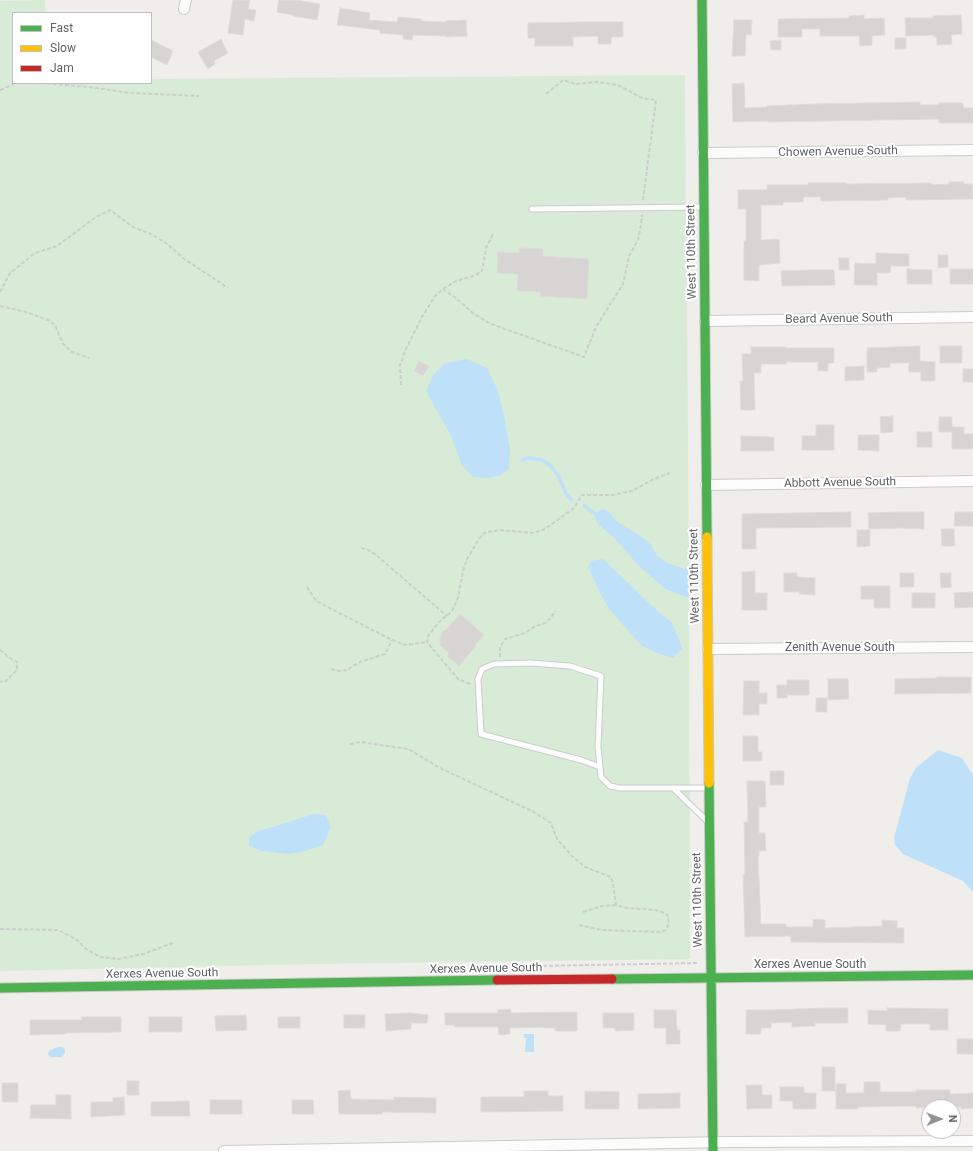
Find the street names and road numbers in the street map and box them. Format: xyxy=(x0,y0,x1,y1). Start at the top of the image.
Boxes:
street label: Chowen Avenue South xyxy=(778,144,898,160)
street label: West 110th Street xyxy=(684,204,700,300)
street label: Beard Avenue South xyxy=(785,311,893,327)
street label: Abbott Avenue South xyxy=(784,475,896,491)
street label: West 110th Street xyxy=(687,528,703,624)
street label: Zenith Avenue South xyxy=(785,641,895,655)
street label: West 110th Street xyxy=(690,852,706,948)
street label: Xerxes Avenue South xyxy=(754,958,866,972)
street label: Xerxes Avenue South xyxy=(430,961,542,977)
street label: Xerxes Avenue South xyxy=(106,966,218,982)

